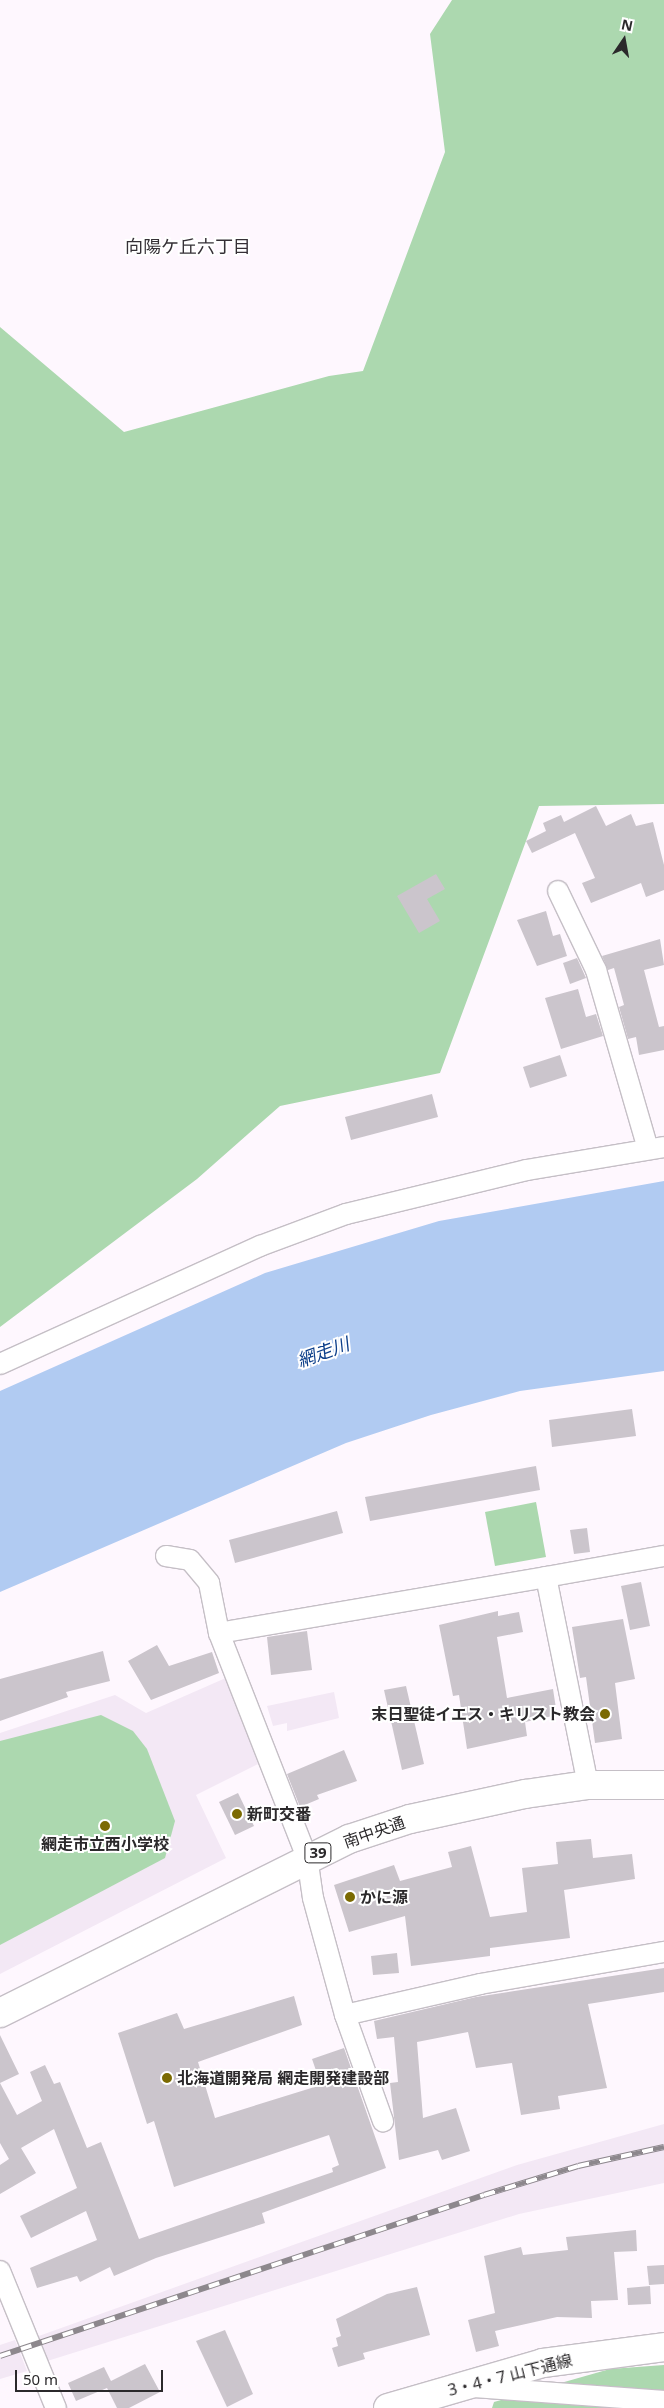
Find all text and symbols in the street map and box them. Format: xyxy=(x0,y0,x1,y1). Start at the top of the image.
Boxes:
text: N xyxy=(620,14,635,35)
north arrow xyxy=(599,15,649,65)
district label: 向陽ケ丘六丁目 xyxy=(125,235,251,257)
water label: 網走川 xyxy=(294,1333,352,1371)
place label: 末日聖徒イエス・キリスト教会 xyxy=(371,1704,595,1724)
marker: 末日聖徒イエス・キリスト教会 xyxy=(599,1708,611,1720)
place label: 新町交番 xyxy=(247,1804,311,1824)
marker: 新町交番 xyxy=(231,1808,243,1820)
street label: 南中央通 xyxy=(341,1813,407,1851)
marker: 網走市立西小学校 xyxy=(99,1820,111,1832)
place label: 網走市立西小学校 xyxy=(41,1834,169,1854)
road number: 39 xyxy=(304,1840,332,1866)
place label: かに源 xyxy=(360,1887,408,1907)
marker: かに源 xyxy=(344,1891,356,1903)
place label: 北海道開発局 網走開発建設部 xyxy=(177,2068,389,2088)
marker: 北海道開発局 網走開発建設部 xyxy=(161,2072,173,2084)
street label: 3・4・7 山下通線 xyxy=(446,2350,574,2400)
scale bar xyxy=(18,2360,165,2392)
text: 50 m xyxy=(23,2369,58,2389)

